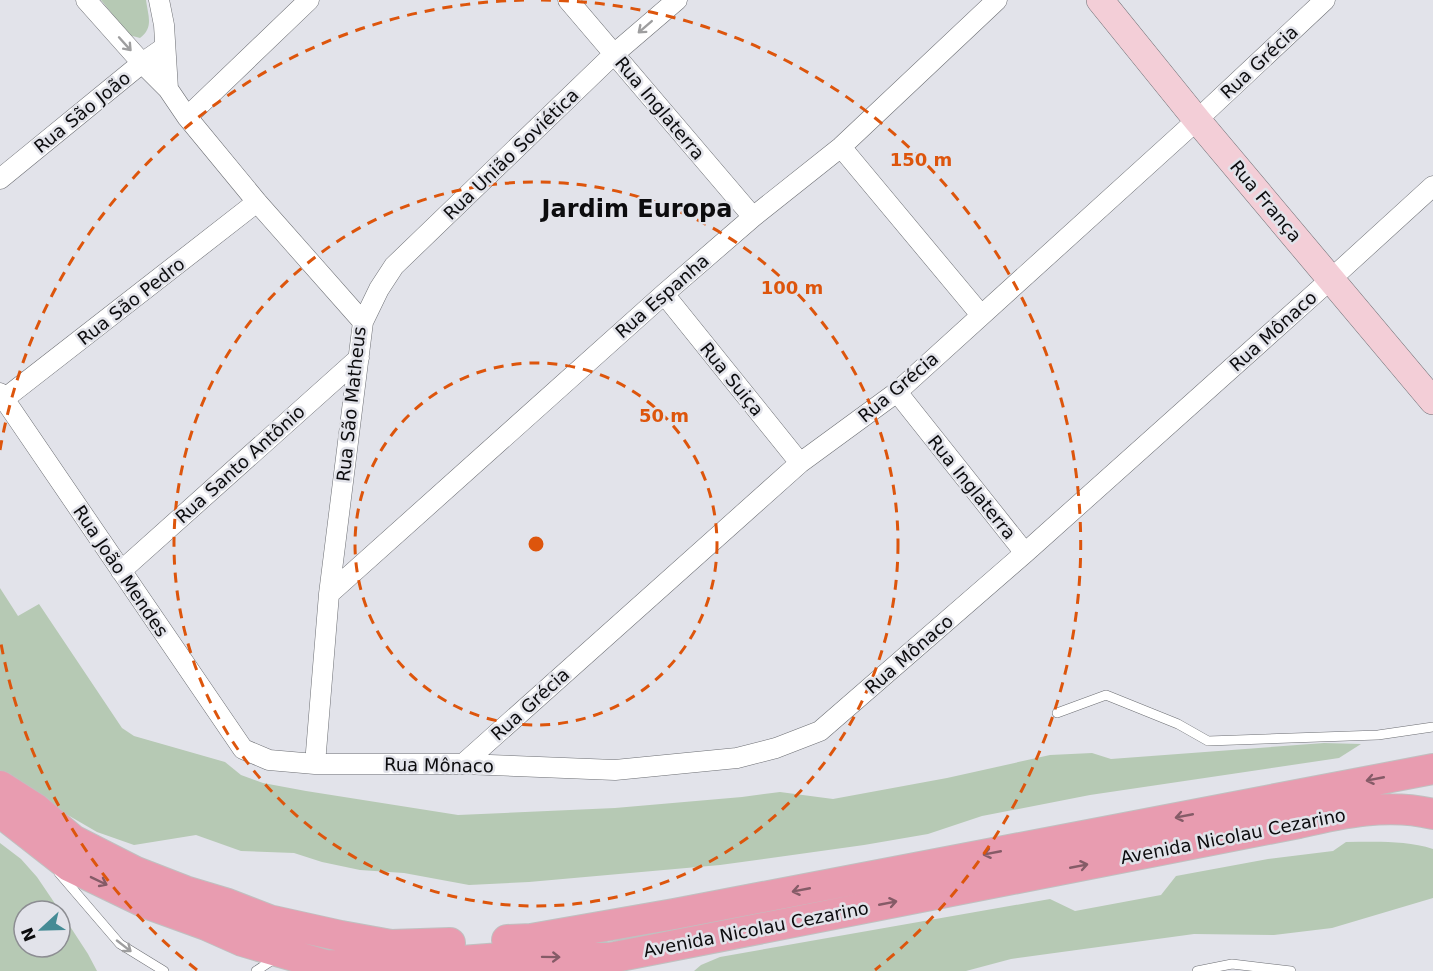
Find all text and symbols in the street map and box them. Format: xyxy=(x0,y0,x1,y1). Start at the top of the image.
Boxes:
one-way arrow xyxy=(638,20,653,34)
street label: Rua Grécia xyxy=(1216,21,1302,103)
one-way arrow xyxy=(118,36,132,51)
street label: Rua Inglaterra xyxy=(611,52,709,164)
street label: Rua São João xyxy=(30,67,134,157)
street label: Rua União Soviética xyxy=(439,84,583,224)
text: 150 m xyxy=(890,149,952,170)
street label: Rua França xyxy=(1226,156,1306,246)
district label: Jardim Europa xyxy=(540,195,732,223)
street label: Rua Espanha xyxy=(611,250,713,342)
street label: Rua São Pedro xyxy=(73,253,189,349)
text: 100 m xyxy=(761,277,823,298)
street label: Rua Mônaco xyxy=(1225,286,1321,376)
street label: Rua São Matheus xyxy=(332,325,370,483)
street label: Rua Suiça xyxy=(696,338,768,420)
street label: Rua Grécia xyxy=(854,348,942,426)
street label: Rua Santo Antônio xyxy=(171,400,309,528)
text: 50 m xyxy=(639,405,689,426)
street label: Rua Inglaterra xyxy=(924,431,1020,543)
street label: Rua João Mendes xyxy=(69,501,173,641)
centre of rings xyxy=(526,534,546,554)
street label: Rua Mônaco xyxy=(861,610,957,698)
street label: Rua Grécia xyxy=(487,663,573,745)
street label: Rua Mônaco xyxy=(384,754,494,776)
one-way arrow xyxy=(1366,774,1386,785)
street label: Avenida Nicolau Cezarino xyxy=(1119,804,1347,868)
one-way arrow xyxy=(1175,811,1194,822)
one-way arrow xyxy=(983,848,1003,859)
one-way arrow xyxy=(1069,860,1089,871)
one-way arrow xyxy=(90,876,108,888)
one-way arrow xyxy=(792,885,811,896)
street label: Avenida Nicolau Cezarino xyxy=(642,897,870,961)
one-way arrow xyxy=(878,897,897,908)
north arrow xyxy=(12,899,72,959)
text: N xyxy=(17,925,40,944)
one-way arrow xyxy=(116,939,132,952)
one-way arrow xyxy=(541,951,561,963)

